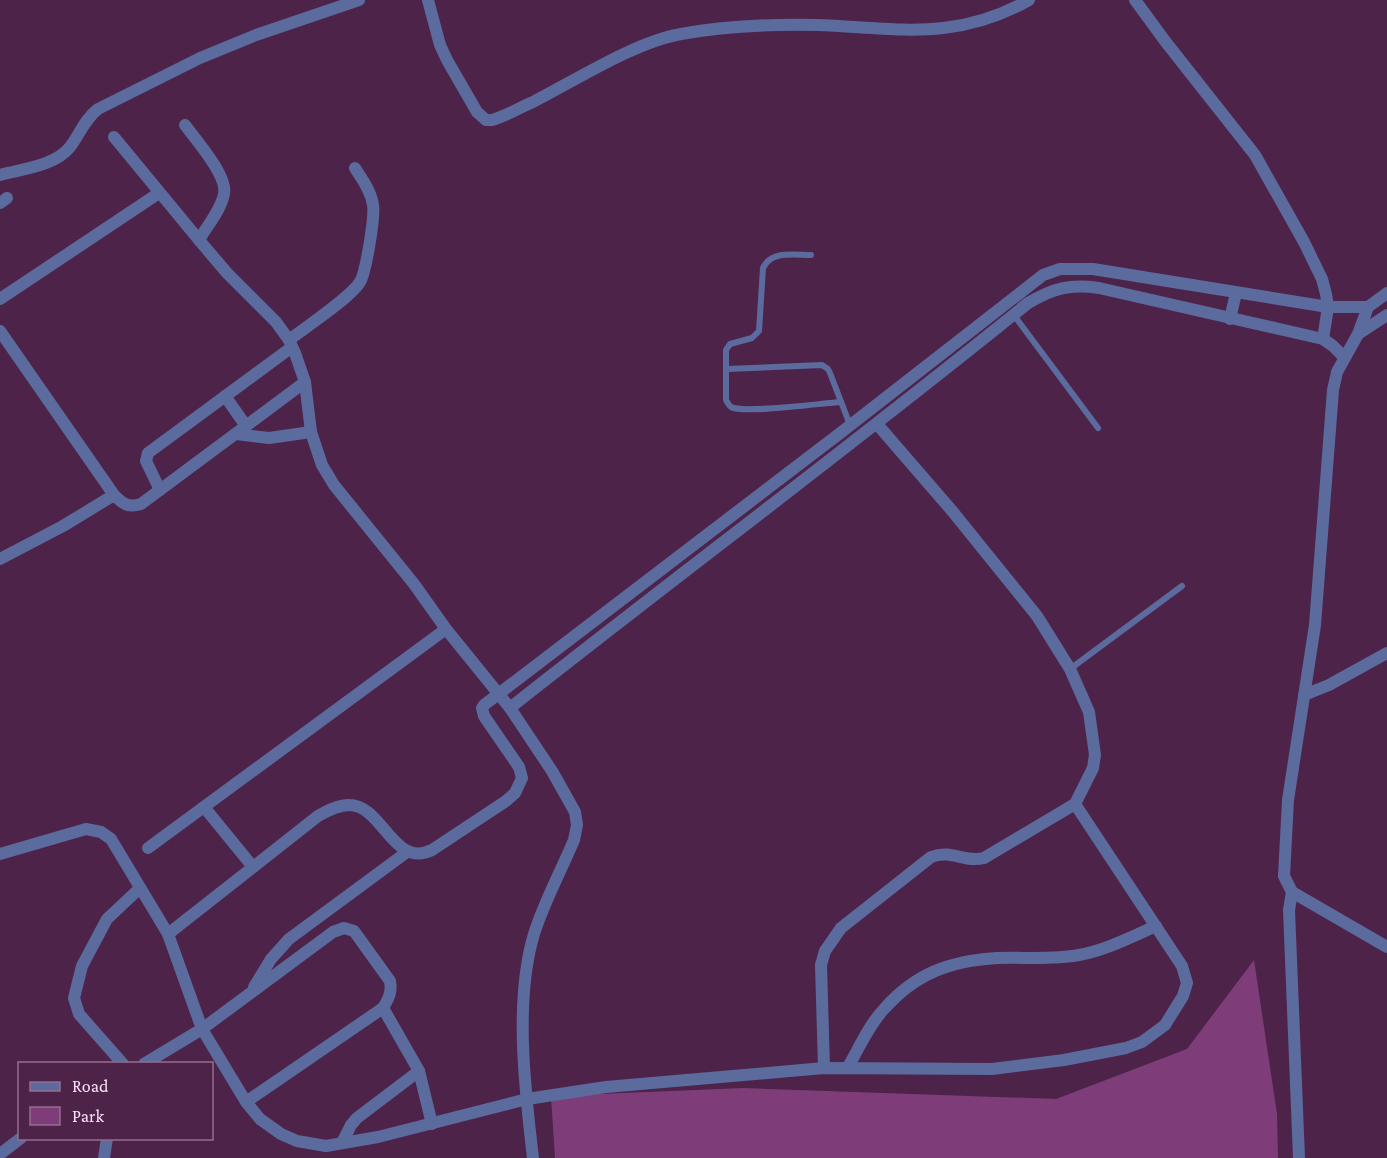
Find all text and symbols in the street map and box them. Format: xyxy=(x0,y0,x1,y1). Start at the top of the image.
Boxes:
legend xyxy=(18,1062,213,1140)
text: Road xyxy=(72,1076,109,1096)
text: Park xyxy=(72,1106,104,1126)

